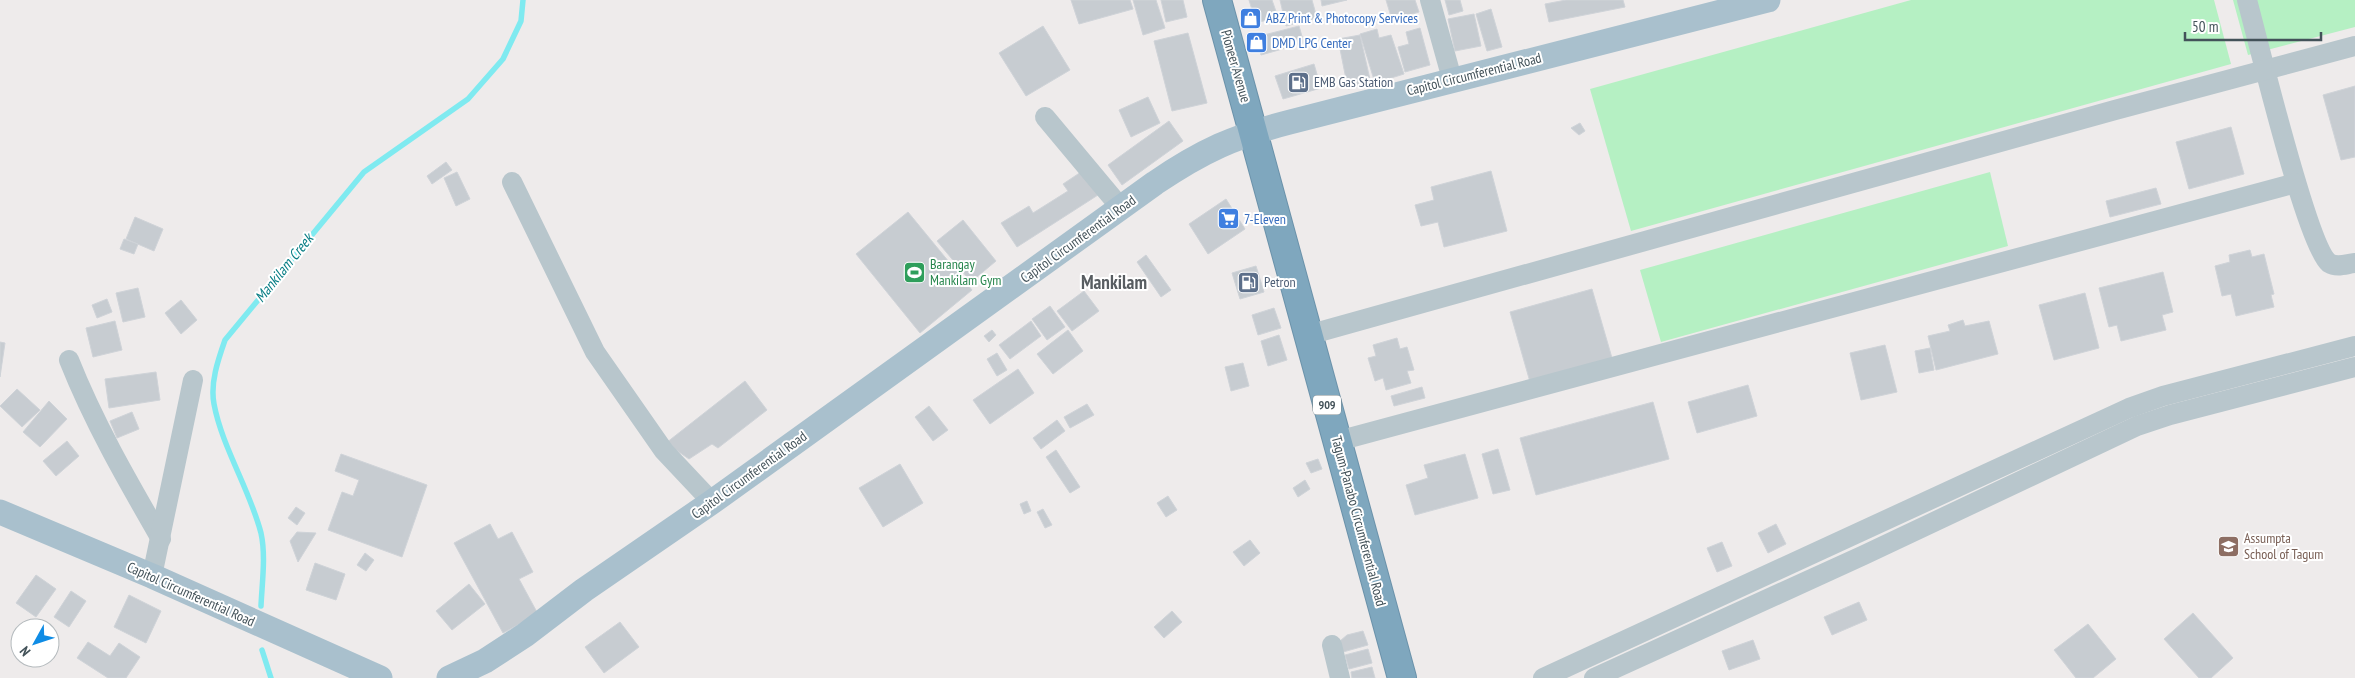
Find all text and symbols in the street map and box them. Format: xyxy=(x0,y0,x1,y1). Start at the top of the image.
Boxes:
shop icon: ABZ Print & Photocopy Services xyxy=(1238,6,1262,30)
place label: ABZ Print & Photocopy Services xyxy=(1266,9,1418,27)
scale bar xyxy=(2185,10,2321,42)
text: 50 m xyxy=(2192,17,2218,36)
street label: Pioneer Avenue xyxy=(1217,28,1255,105)
shop icon: DMD LPG Center xyxy=(1244,31,1268,55)
place label: DMD LPG Center xyxy=(1272,34,1352,52)
street label: Capitol Circumferential Road xyxy=(1405,49,1543,99)
fuel station icon: EMB Gas Station xyxy=(1286,70,1310,94)
place label: EMB Gas Station xyxy=(1314,73,1393,91)
street label: Capitol Circumferential Road xyxy=(1017,191,1139,287)
supermarket icon: 7-Eleven xyxy=(1216,207,1240,231)
place label: 7-Eleven xyxy=(1244,210,1286,228)
water label: Mankilam Creek xyxy=(250,228,318,306)
place label: Barangay Mankilam Gym xyxy=(930,255,1001,289)
sports icon: Barangay Mankilam Gym xyxy=(902,260,926,284)
district label: Mankilam xyxy=(1081,270,1147,294)
fuel station icon: Petron xyxy=(1236,270,1260,294)
place label: Petron xyxy=(1264,273,1296,291)
road number: 909 xyxy=(1313,396,1341,414)
street label: Capitol Circumferential Road xyxy=(688,427,810,523)
street label: Tagum-Panabo Circumferential Road xyxy=(1328,434,1390,608)
place label: Assumpta School of Tagum xyxy=(2244,529,2323,563)
school or university icon: Assumpta School of Tagum xyxy=(2216,534,2240,558)
street label: Capitol Circumferential Road xyxy=(124,558,258,630)
north arrow xyxy=(10,618,60,668)
text: N xyxy=(16,643,34,660)

